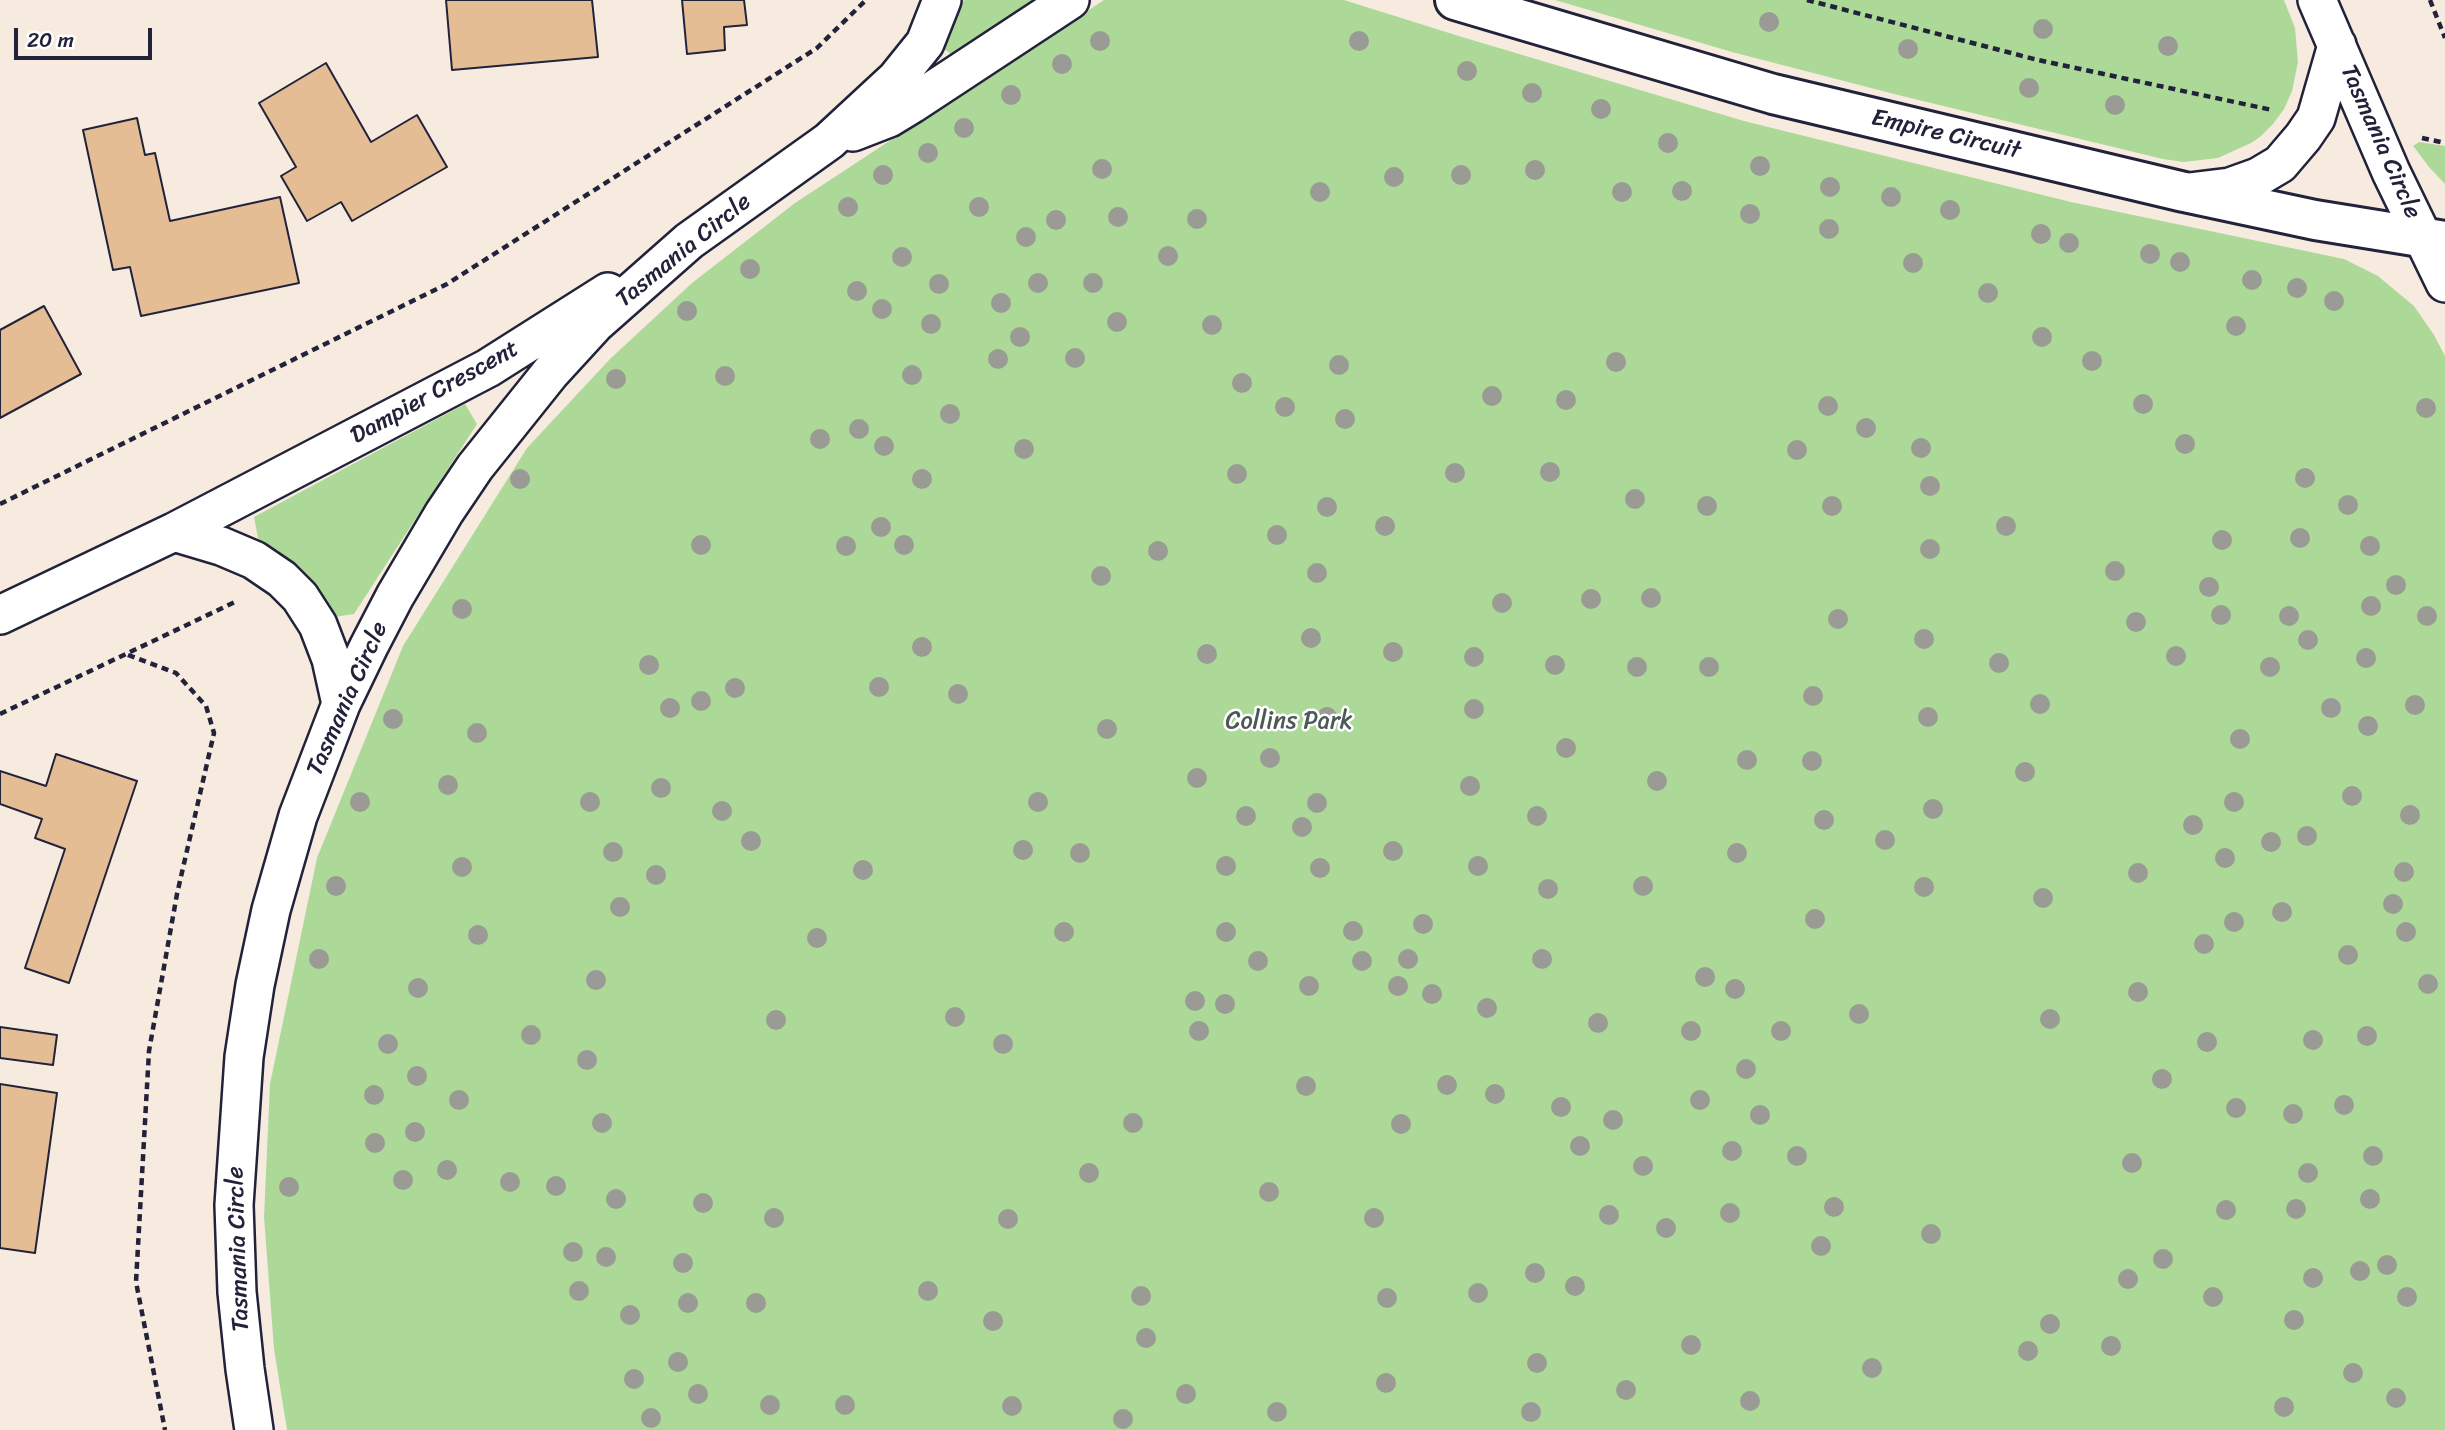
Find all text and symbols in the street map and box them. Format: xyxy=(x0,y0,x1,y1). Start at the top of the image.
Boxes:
scale bar xyxy=(18,14,156,58)
text: 20 m xyxy=(27,21,74,59)
street label: Tasmania Circle xyxy=(2333,61,2427,223)
street label: Empire Circuit xyxy=(1869,104,2023,166)
street label: Tasmania Circle xyxy=(611,188,757,314)
street label: Dampier Crescent xyxy=(346,335,524,451)
street label: Tasmania Circle xyxy=(301,618,395,780)
park label: Collins Park xyxy=(1226,708,1352,736)
street label: Tasmania Circle xyxy=(222,1166,256,1332)

